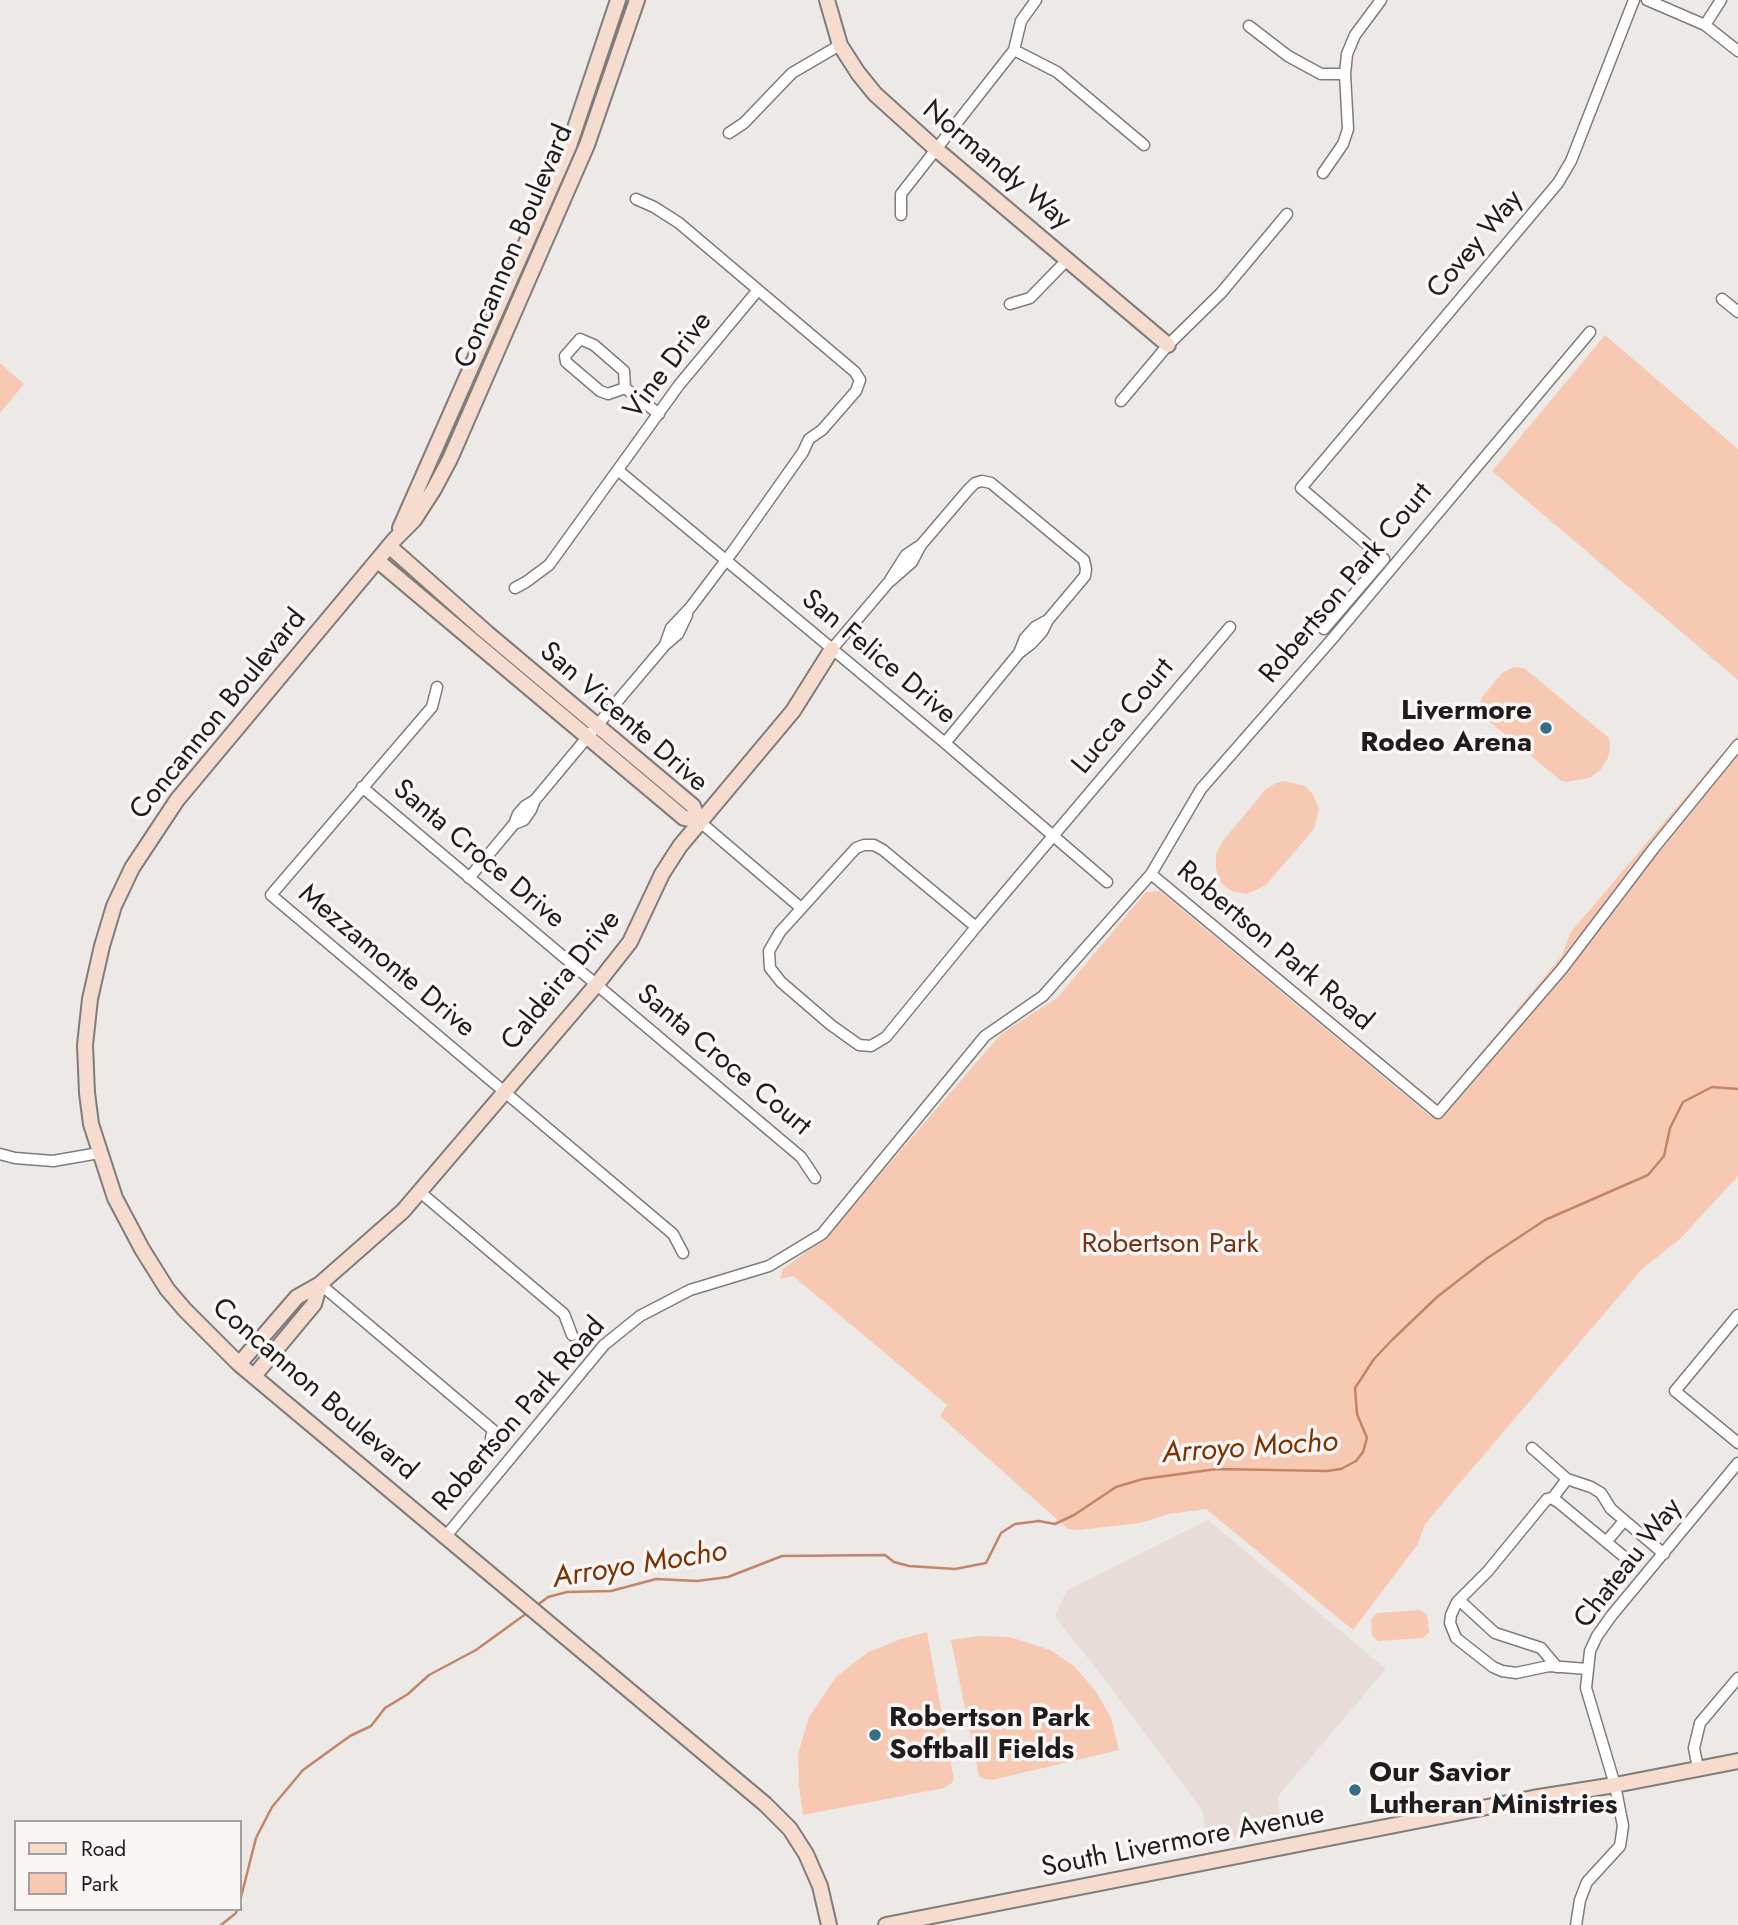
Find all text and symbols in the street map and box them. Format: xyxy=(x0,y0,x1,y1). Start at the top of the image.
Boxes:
street label: Normandy Way xyxy=(915,94,1077,238)
street label: Concannon Boulevard xyxy=(449,120,581,374)
street label: Covey Way xyxy=(1421,184,1531,306)
street label: Vine Drive xyxy=(618,306,720,426)
street label: Robertson Park Court xyxy=(1253,477,1441,691)
street label: San Felice Drive xyxy=(794,584,962,732)
street label: Concannon Boulevard xyxy=(124,603,314,827)
street label: San Vicente Drive xyxy=(532,636,714,800)
street label: Lucca Court xyxy=(1066,652,1182,782)
place label: Livermore Rodeo Arena xyxy=(1360,695,1532,761)
marker: Livermore Rodeo Arena xyxy=(1538,720,1554,736)
street label: Santa Croce Drive xyxy=(385,773,571,937)
street label: Robertson Park Road xyxy=(1169,855,1379,1039)
street label: Mezzamonte Drive xyxy=(291,878,481,1046)
street label: Caldeira Drive xyxy=(495,904,629,1058)
street label: Santa Croce Court xyxy=(629,978,817,1144)
park label: Robertson Park xyxy=(1081,1228,1259,1262)
street label: Concannon Boulevard xyxy=(204,1292,424,1488)
street label: Robertson Park Road xyxy=(427,1311,613,1519)
water label: Arroyo Mocho xyxy=(1161,1425,1339,1473)
street label: Chateau Way xyxy=(1568,1492,1690,1636)
water label: Arroyo Mocho xyxy=(550,1534,730,1598)
place label: Robertson Park Softball Fields xyxy=(889,1702,1091,1768)
marker: Robertson Park Softball Fields xyxy=(867,1727,883,1743)
place label: Our Savior Lutheran Ministries xyxy=(1369,1757,1618,1823)
marker: Our Savior Lutheran Ministries xyxy=(1347,1782,1363,1798)
street label: South Livermore Avenue xyxy=(1039,1798,1327,1886)
legend xyxy=(14,1820,242,1911)
text: Road xyxy=(81,1834,126,1864)
text: Park xyxy=(81,1869,118,1899)

